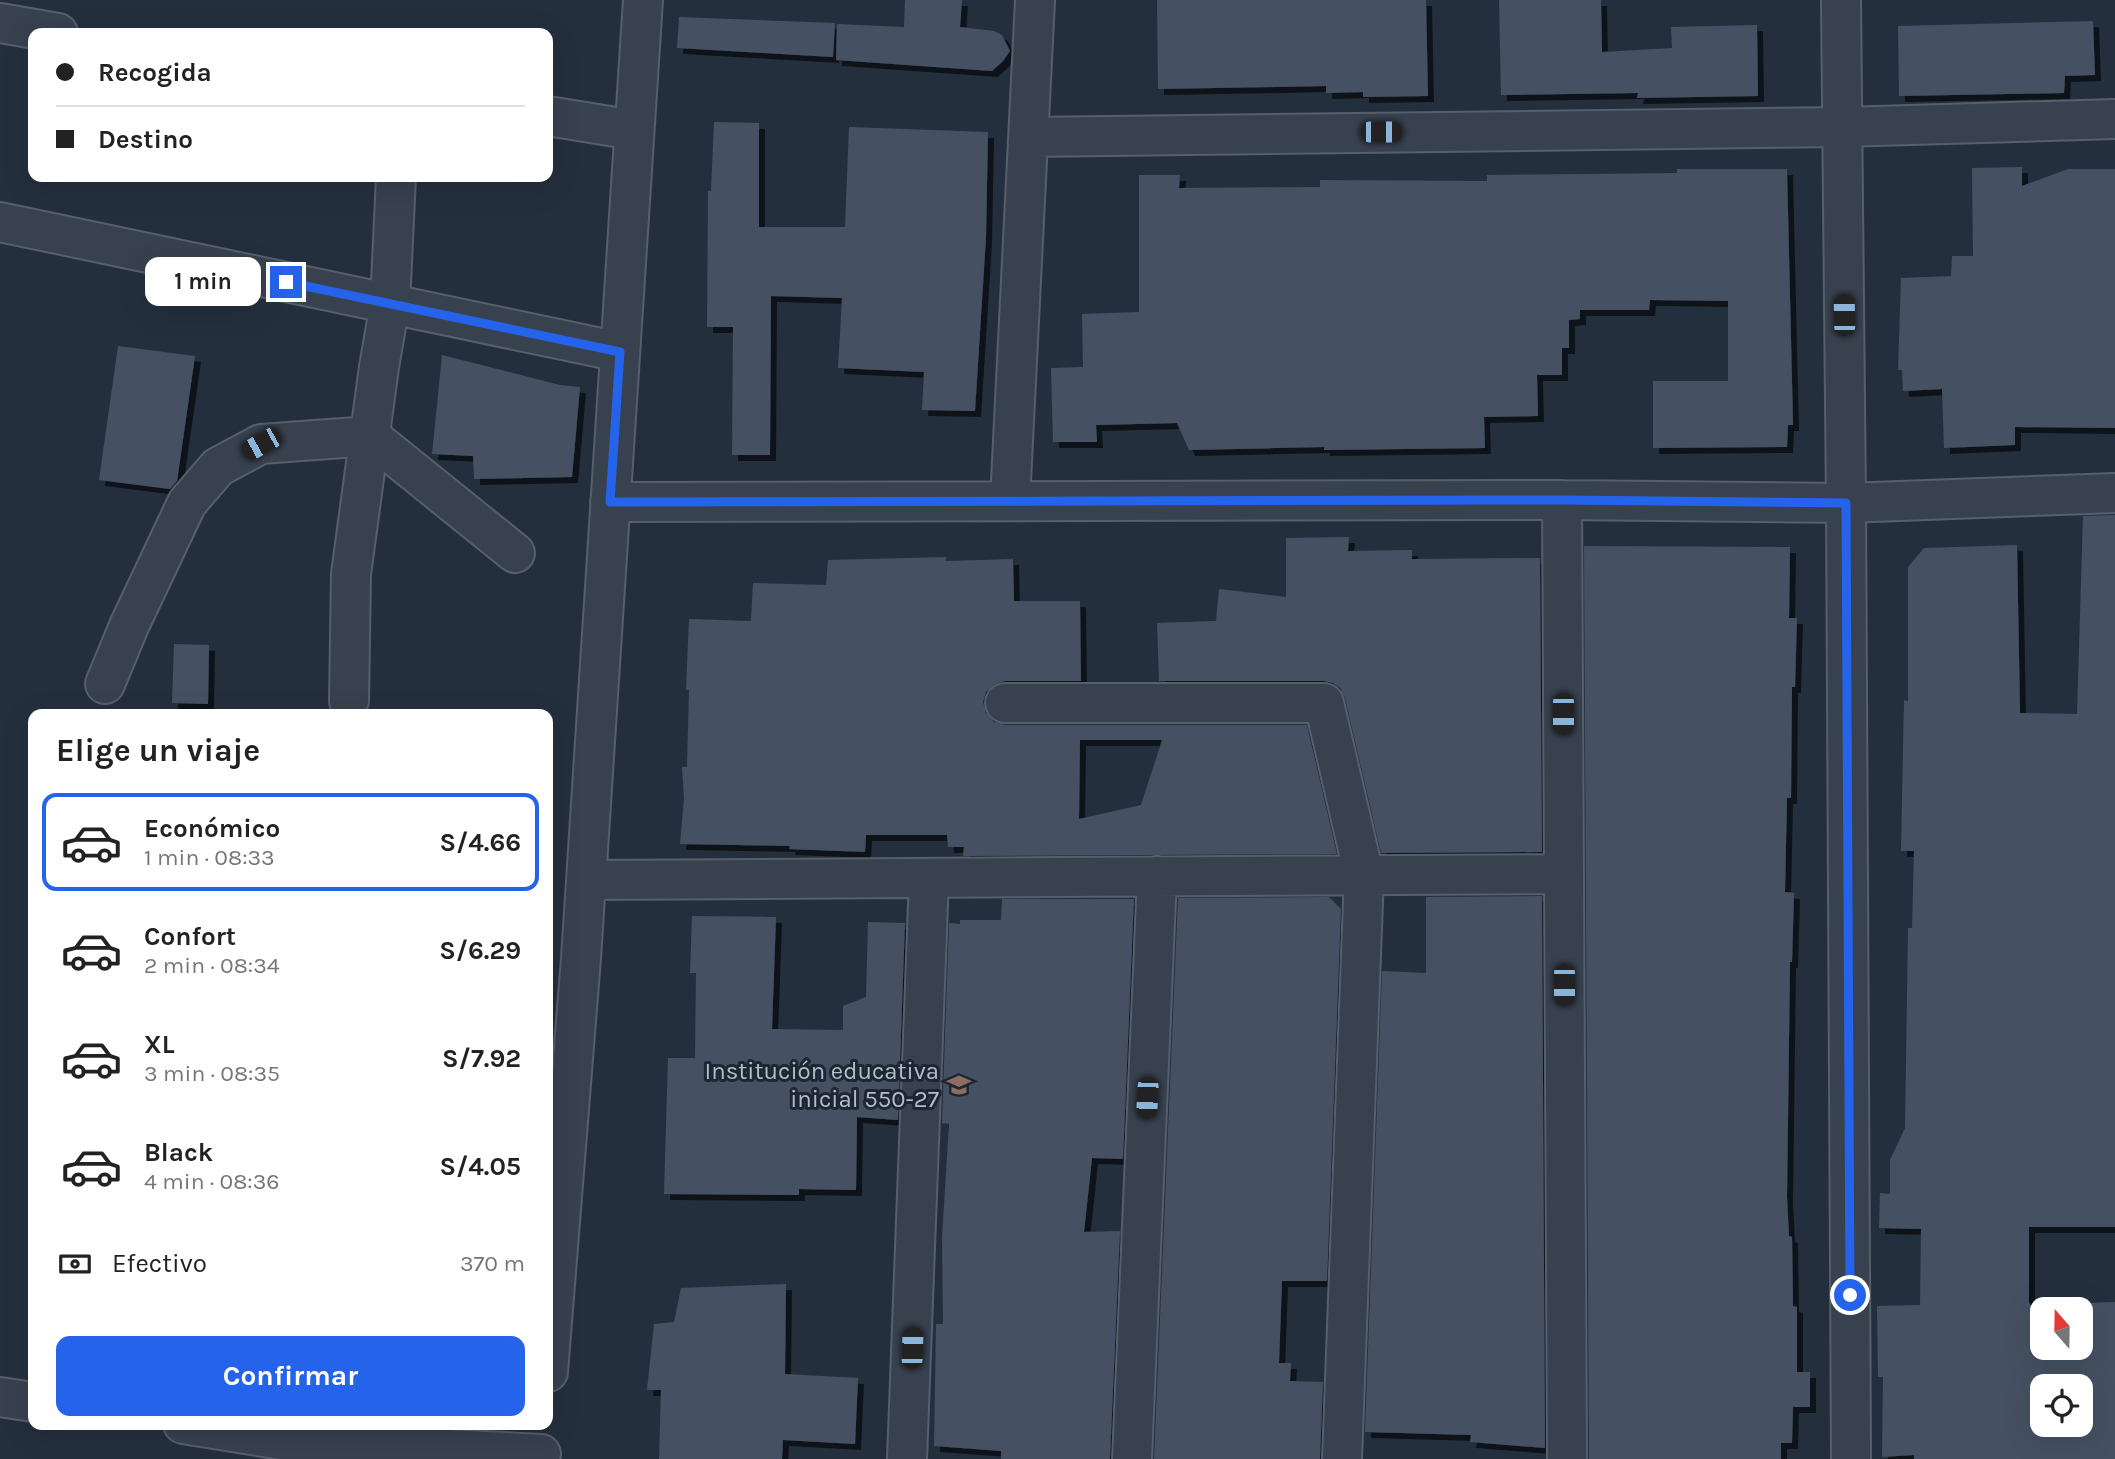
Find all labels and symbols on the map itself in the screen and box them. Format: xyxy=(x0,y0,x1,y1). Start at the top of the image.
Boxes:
car xyxy=(1361,122,1403,143)
callout: 1 min xyxy=(146,258,262,306)
route end xyxy=(270,266,302,298)
car xyxy=(1834,294,1855,336)
car xyxy=(238,425,285,463)
car xyxy=(1553,693,1574,735)
car xyxy=(1554,964,1575,1006)
place label: Institución educativa inicial 550-27 xyxy=(704,1057,939,1113)
school or university icon: Institución educativa inicial 550-27 xyxy=(945,1071,973,1099)
car xyxy=(1136,1076,1159,1120)
route start xyxy=(1834,1279,1866,1311)
north arrow xyxy=(2030,1297,2093,1360)
car xyxy=(901,1327,924,1369)

